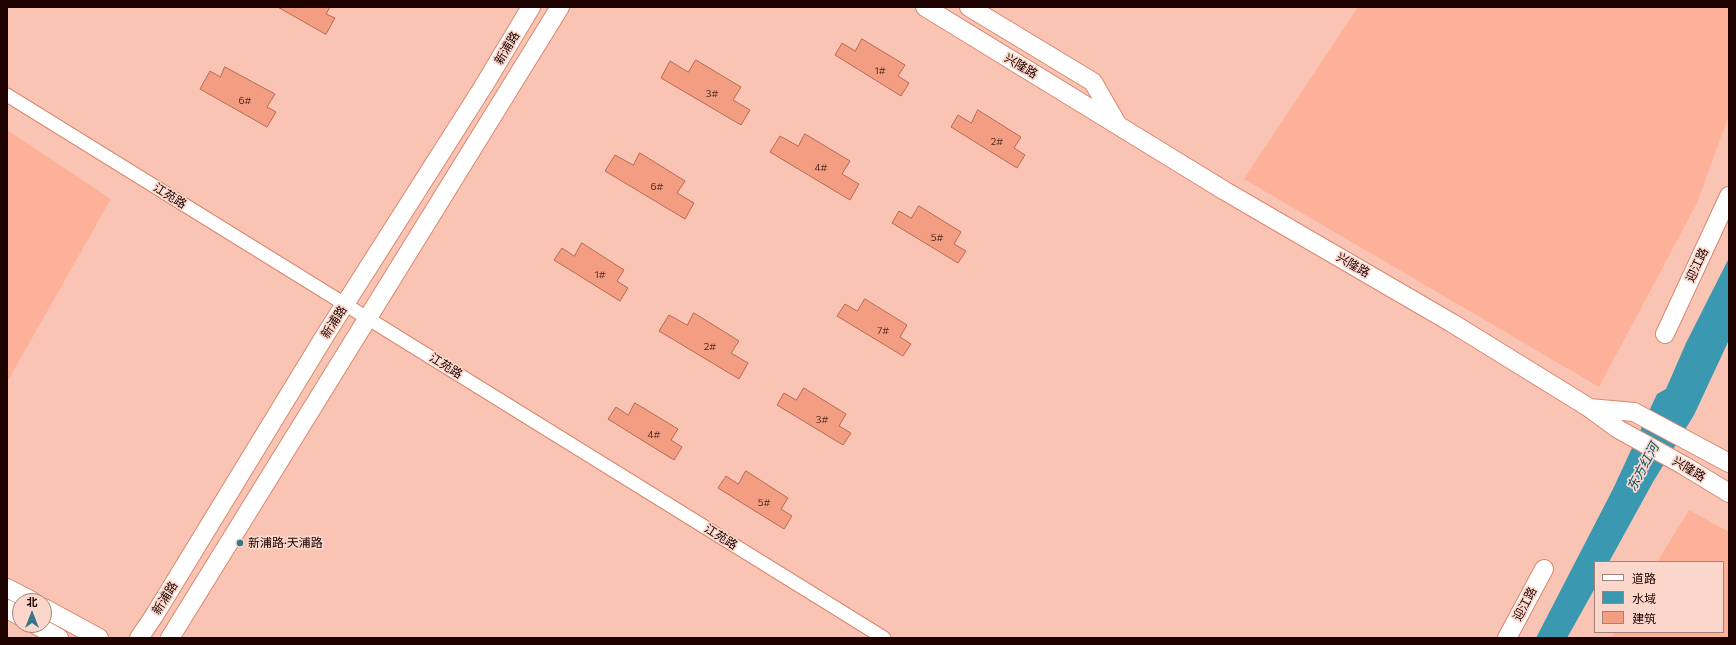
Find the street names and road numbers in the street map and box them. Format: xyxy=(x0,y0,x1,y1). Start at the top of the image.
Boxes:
street label: 新浦路 xyxy=(492,29,522,67)
street label: 兴隆路 xyxy=(1002,51,1040,81)
street label: 江苑路 xyxy=(151,180,189,212)
street label: 迎江路 xyxy=(1683,246,1711,284)
street label: 兴隆路 xyxy=(1334,250,1372,280)
street label: 新浦路 xyxy=(318,303,350,341)
street label: 江苑路 xyxy=(427,350,465,382)
street label: 兴隆路 xyxy=(1670,454,1708,484)
street label: 江苑路 xyxy=(702,521,740,553)
street label: 新浦路 xyxy=(149,579,181,617)
street label: 迎江路 xyxy=(1510,585,1540,623)

